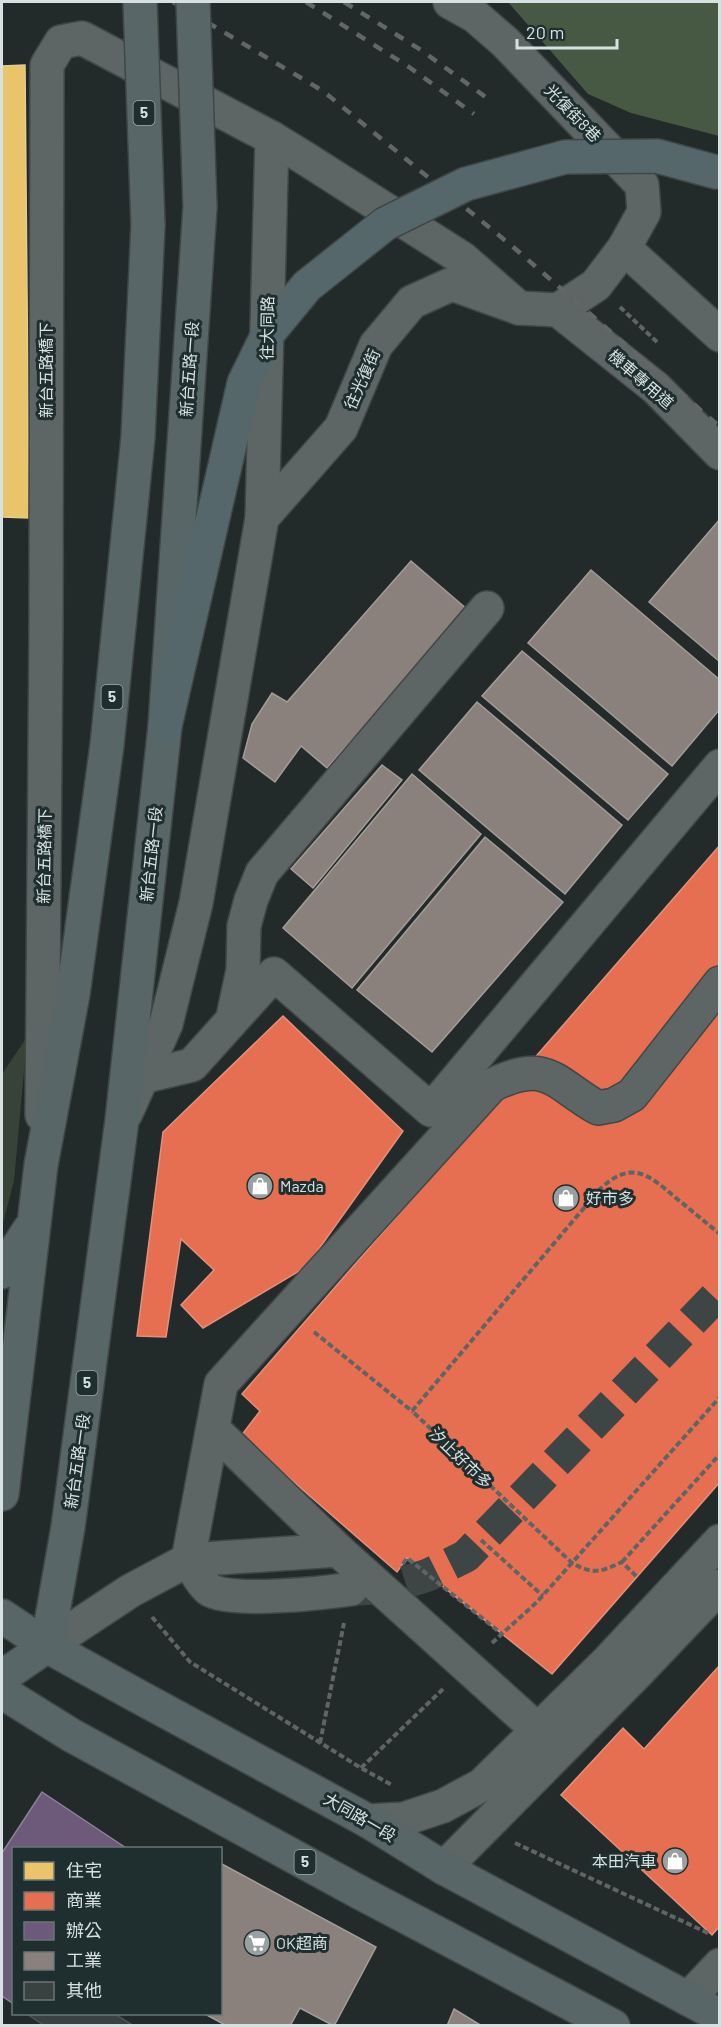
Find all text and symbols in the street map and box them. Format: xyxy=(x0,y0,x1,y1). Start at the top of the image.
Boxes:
scale bar xyxy=(517,12,618,50)
text: 20 m xyxy=(526,21,564,43)
street label: 光復街8巷 xyxy=(541,80,605,145)
road number: 5 xyxy=(134,101,154,125)
street label: 往大同路 xyxy=(256,296,277,360)
street label: 新台五路一段 xyxy=(176,320,201,418)
street label: 新台五路橋下 xyxy=(36,322,55,418)
street label: 機車專用道 xyxy=(605,345,678,412)
street label: 往光復街 xyxy=(340,346,383,412)
road number: 5 xyxy=(102,685,122,709)
street label: 新台五路一段 xyxy=(136,805,165,903)
street label: 新台五路橋下 xyxy=(33,808,54,904)
shop icon: Mazda xyxy=(245,1171,275,1201)
place label: Mazda xyxy=(280,1176,324,1195)
shop icon: 好市多 xyxy=(551,1183,581,1213)
place label: 好市多 xyxy=(586,1188,634,1207)
road number: 5 xyxy=(76,1371,98,1395)
street label: 新台五路一段 xyxy=(60,1412,93,1510)
street label: 汐止好市多 xyxy=(426,1423,497,1492)
street label: 大同路一段 xyxy=(321,1788,400,1845)
shop icon: 本田汽車 xyxy=(660,1846,690,1876)
legend xyxy=(12,1847,222,2015)
road number: 5 xyxy=(294,1850,316,1874)
place label: 本田汽車 xyxy=(592,1851,656,1870)
text: 住宅 xyxy=(66,1859,102,1881)
text: 商業 xyxy=(66,1889,102,1911)
text: 辦公 xyxy=(66,1919,102,1941)
supermarket icon: OK超商 xyxy=(242,1928,272,1958)
place label: OK超商 xyxy=(276,1933,328,1952)
text: 工業 xyxy=(66,1949,102,1971)
text: 其他 xyxy=(66,1979,102,2001)

